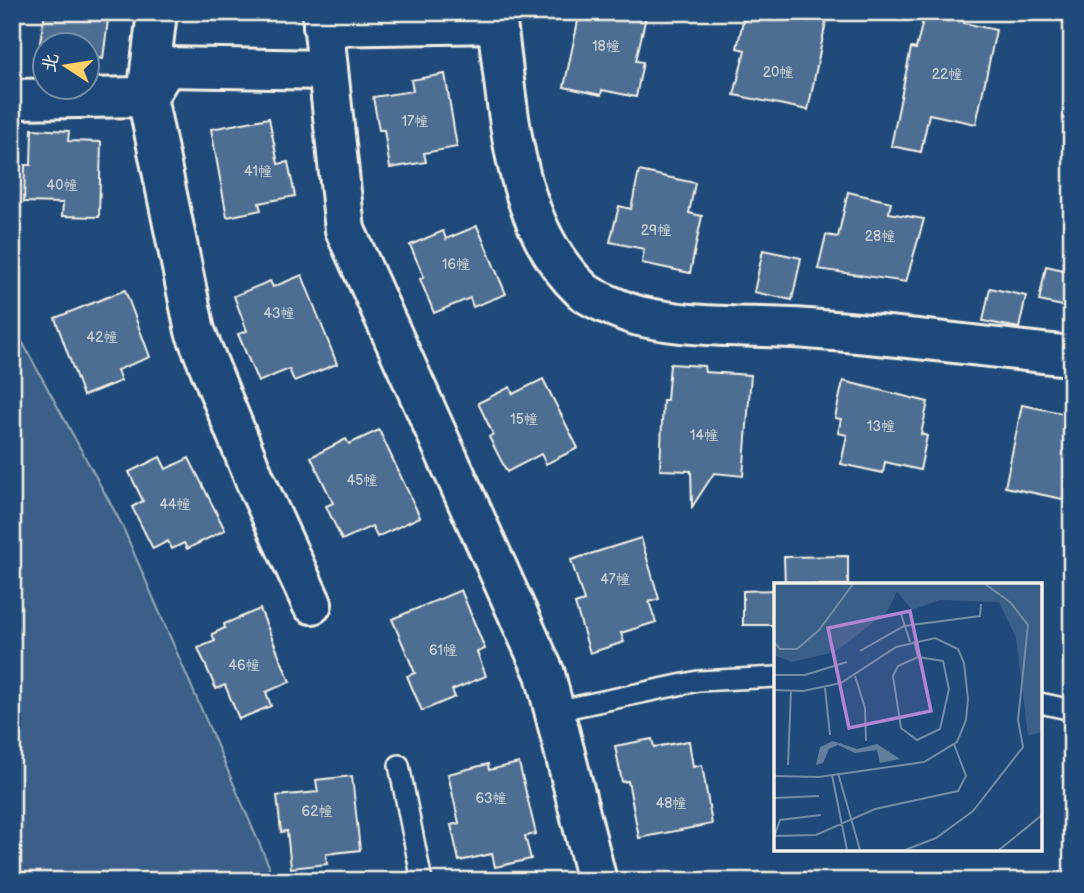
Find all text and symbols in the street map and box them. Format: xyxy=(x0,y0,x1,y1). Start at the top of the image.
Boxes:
north arrow xyxy=(32,32,102,102)
house number: 18幢 xyxy=(592,38,620,55)
text: 北 xyxy=(38,51,64,74)
house number: 20幢 xyxy=(763,64,793,81)
house number: 22幢 xyxy=(932,66,962,83)
house number: 17幢 xyxy=(402,113,428,130)
house number: 41幢 xyxy=(244,163,272,180)
house number: 40幢 xyxy=(47,177,77,194)
house number: 29幢 xyxy=(641,222,671,239)
house number: 28幢 xyxy=(865,228,895,245)
house number: 16幢 xyxy=(442,256,470,273)
house number: 43幢 xyxy=(263,305,295,322)
house number: 42幢 xyxy=(87,329,117,346)
house number: 15幢 xyxy=(510,411,538,428)
house number: 13幢 xyxy=(867,418,895,435)
house number: 14幢 xyxy=(690,427,718,444)
house number: 45幢 xyxy=(347,472,377,489)
house number: 44幢 xyxy=(159,496,191,513)
house number: 47幢 xyxy=(600,571,630,588)
inset map xyxy=(774,583,1042,851)
house number: 61幢 xyxy=(429,642,457,659)
house number: 46幢 xyxy=(228,657,260,674)
house number: 63幢 xyxy=(475,790,507,807)
house number: 48幢 xyxy=(656,795,686,812)
house number: 62幢 xyxy=(302,803,332,820)

